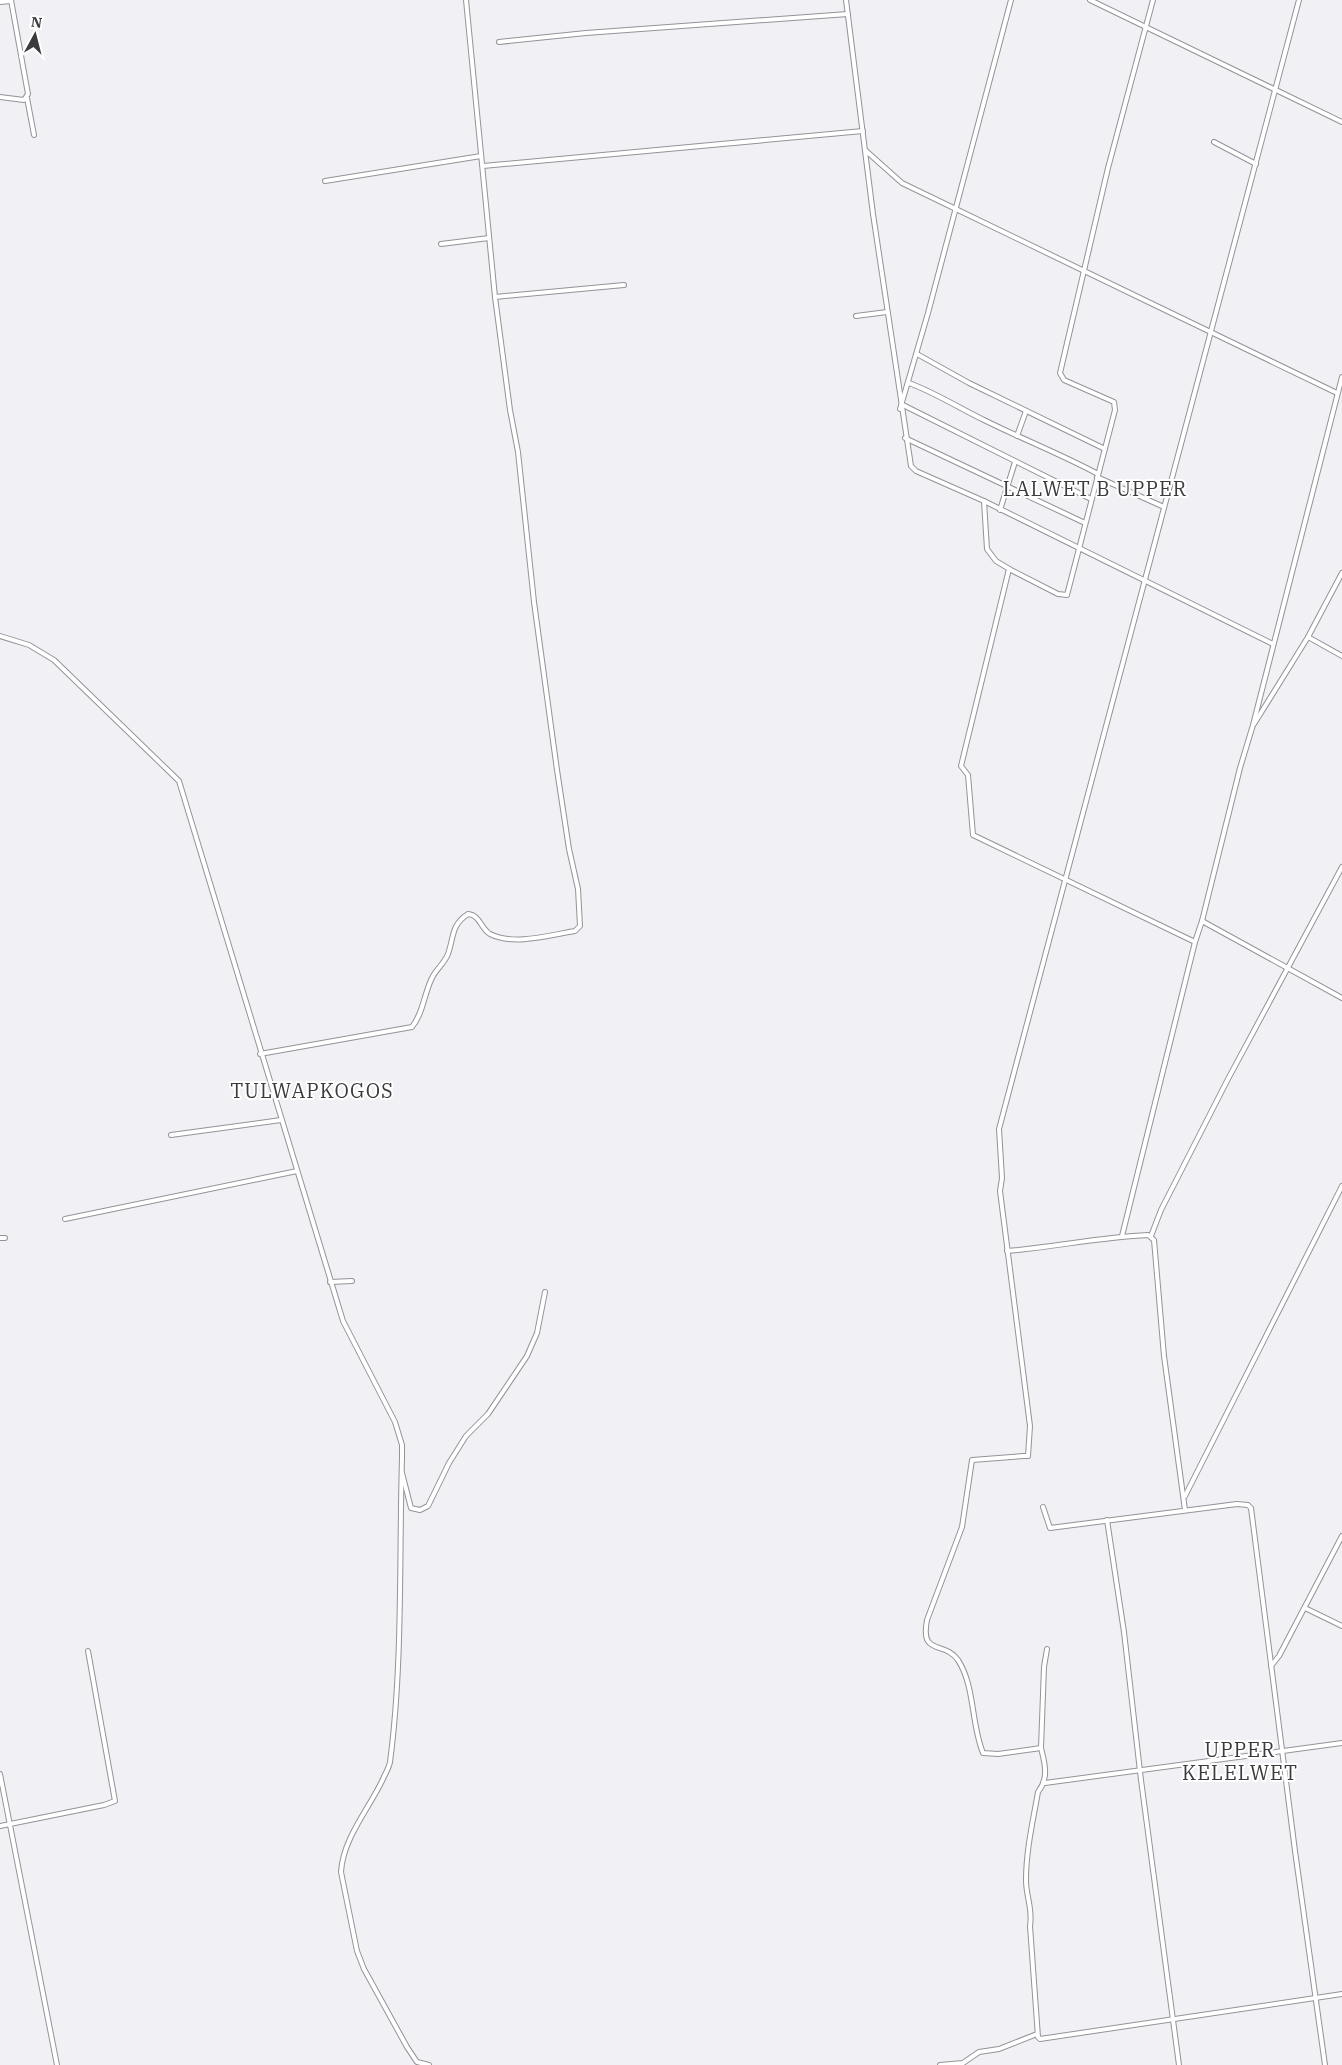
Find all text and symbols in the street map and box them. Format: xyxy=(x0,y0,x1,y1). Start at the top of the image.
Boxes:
north arrow xyxy=(10,10,60,60)
text: N xyxy=(30,12,43,32)
district label: LALWET B UPPER xyxy=(1003,475,1187,502)
district label: TULWAPKOGOS xyxy=(230,1077,394,1104)
district label: UPPER KELELWET xyxy=(1182,1736,1298,1786)

